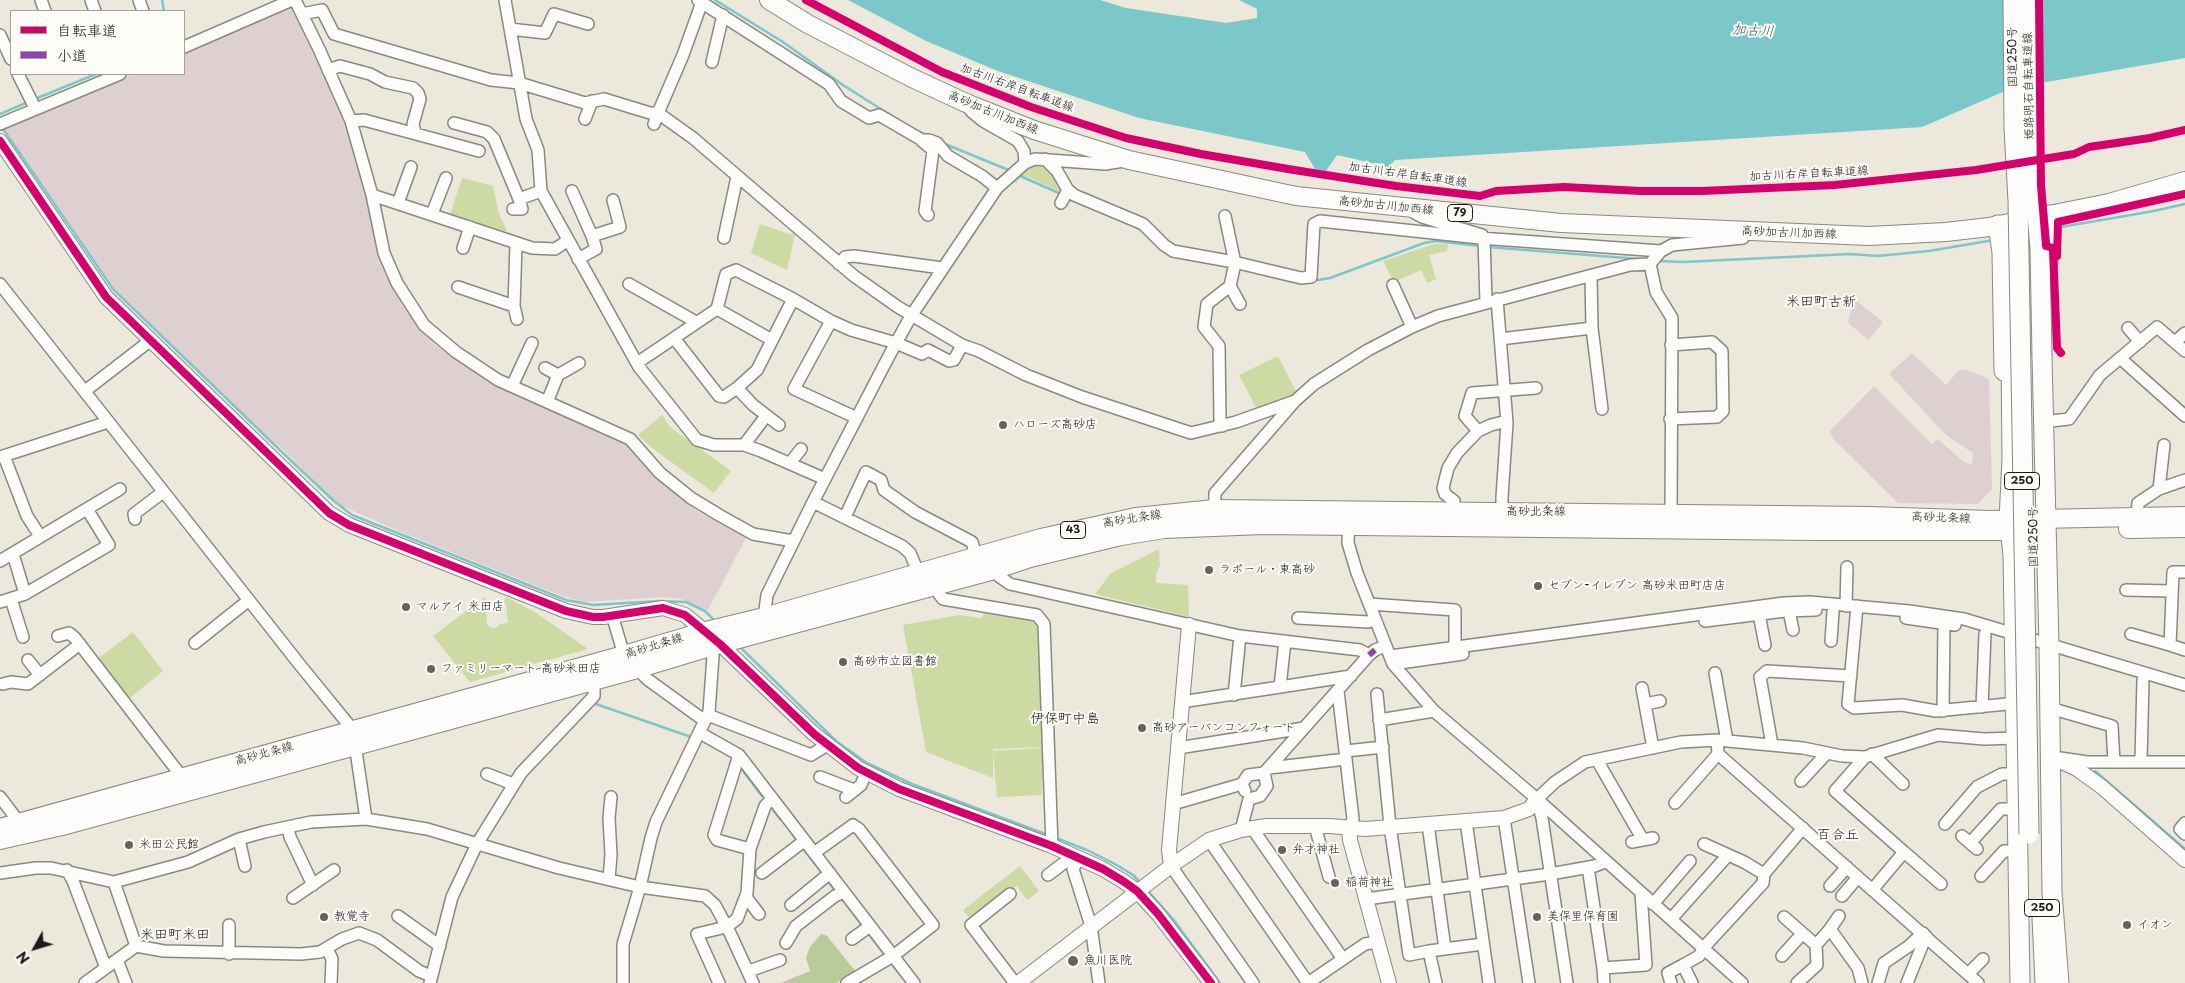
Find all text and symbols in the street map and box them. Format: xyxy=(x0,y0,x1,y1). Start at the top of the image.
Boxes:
legend xyxy=(10,10,185,75)
text: 自転車道 xyxy=(57,18,117,41)
water label: 加古川 xyxy=(1732,22,1774,40)
street label: 国道250号 xyxy=(2005,27,2021,87)
street label: 姫路明石自転車道線 xyxy=(2021,32,2037,140)
text: 小道 xyxy=(57,43,87,66)
street label: 加古川右岸自転車道線 xyxy=(958,61,1076,115)
street label: 高砂加古川加西線 xyxy=(946,88,1040,138)
street label: 加古川右岸自転車道線 xyxy=(1348,160,1468,190)
street label: 加古川右岸自転車道線 xyxy=(1749,164,1869,184)
street label: 高砂加古川加西線 xyxy=(1338,194,1434,218)
road number: 79 xyxy=(1448,204,1472,222)
street label: 高砂加古川加西線 xyxy=(1741,224,1837,242)
district label: 米田町古新 xyxy=(1786,294,1856,310)
place label: ハローズ高砂店 xyxy=(1013,418,1097,432)
marker: ハローズ高砂店 xyxy=(997,419,1009,431)
road number: 250 xyxy=(2004,472,2040,490)
street label: 高砂北条線 xyxy=(1506,505,1566,519)
street label: 高砂北条線 xyxy=(1101,507,1163,531)
street label: 国道250号 xyxy=(2026,507,2042,567)
street label: 高砂北条線 xyxy=(1911,510,1971,526)
road number: 43 xyxy=(1060,522,1086,538)
place label: ラポール・東高砂 xyxy=(1219,563,1315,577)
marker: ラポール・東高砂 xyxy=(1203,564,1215,576)
place label: セブン-イレブン 高砂米田町店店 xyxy=(1548,579,1726,593)
marker: セブン-イレブン 高砂米田町店店 xyxy=(1532,580,1544,592)
place label: マルアイ 米田店 xyxy=(416,600,504,614)
marker: マルアイ 米田店 xyxy=(400,601,412,613)
street label: 高砂北条線 xyxy=(623,630,685,662)
place label: 高砂市立図書館 xyxy=(853,655,937,669)
marker: 高砂市立図書館 xyxy=(837,656,849,668)
place label: ファミリーマート 高砂米田店 xyxy=(441,662,601,676)
marker: ファミリーマート 高砂米田店 xyxy=(425,663,437,675)
district label: 伊保町中島 xyxy=(1030,711,1100,727)
place label: 高砂アーバンコンフォート xyxy=(1152,721,1296,735)
marker: 高砂アーバンコンフォート xyxy=(1136,722,1148,734)
street label: 高砂北条線 xyxy=(233,739,295,769)
district label: 百合丘 xyxy=(1817,827,1859,843)
place label: 米田公民館 xyxy=(139,838,199,852)
marker: 米田公民館 xyxy=(123,839,135,851)
place label: 弁才神社 xyxy=(1292,843,1340,857)
marker: 弁才神社 xyxy=(1276,844,1288,856)
place label: 稲荷神社 xyxy=(1345,876,1393,890)
marker: 稲荷神社 xyxy=(1329,877,1341,889)
road number: 250 xyxy=(2024,900,2060,916)
place label: 教覚寺 xyxy=(334,910,370,924)
place label: 美保里保育園 xyxy=(1547,910,1619,924)
marker: 教覚寺 xyxy=(318,911,330,923)
marker: 美保里保育園 xyxy=(1531,911,1543,923)
place label: イオン xyxy=(2137,918,2173,932)
marker: イオン xyxy=(2121,919,2133,931)
north arrow xyxy=(10,923,60,973)
district label: 米田町米田 xyxy=(140,927,210,943)
text: N xyxy=(11,947,35,969)
marker: 魚川医院 xyxy=(1066,954,1080,968)
place label: 魚川医院 xyxy=(1084,954,1132,968)

